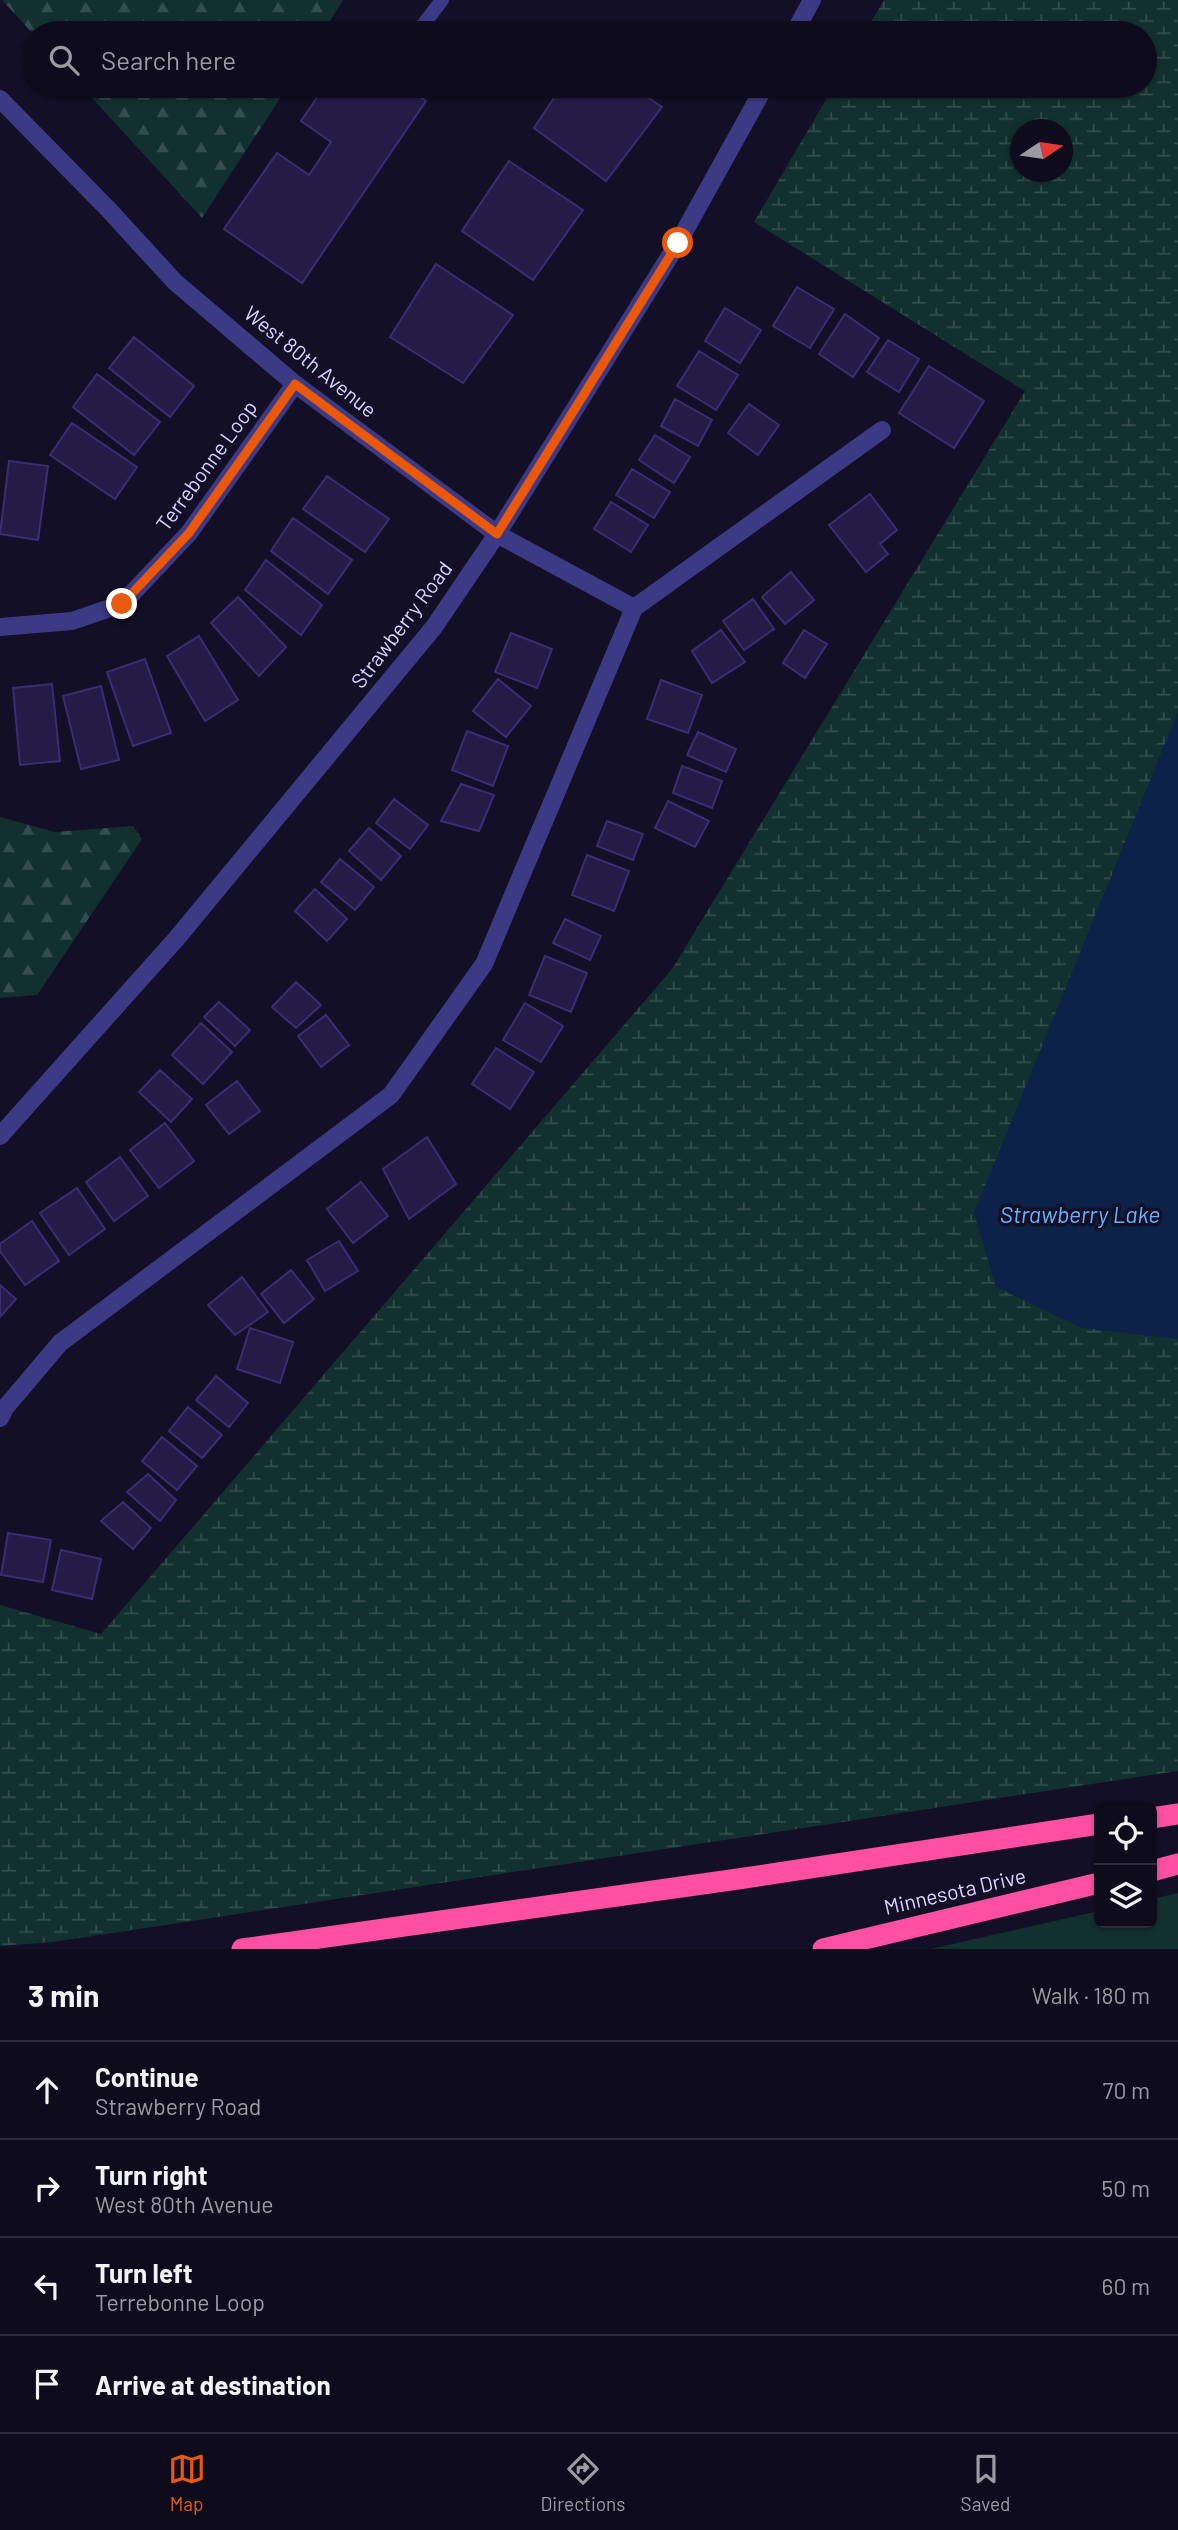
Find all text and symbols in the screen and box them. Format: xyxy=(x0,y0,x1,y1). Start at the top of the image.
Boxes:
search box xyxy=(21,21,1157,98)
icon: search xyxy=(45,41,83,79)
text: Search here xyxy=(101,44,236,75)
north arrow xyxy=(1010,119,1073,182)
route start xyxy=(662,227,693,258)
street label: West 80th Avenue xyxy=(240,300,382,422)
street label: Terrebonne Loop xyxy=(150,395,261,535)
street label: Strawberry Road xyxy=(345,556,457,692)
route end xyxy=(106,588,137,619)
water label: Strawberry Lake xyxy=(1000,1200,1160,1228)
map controls xyxy=(1094,1802,1157,1928)
button: locate xyxy=(1094,1802,1157,1865)
street label: Minnesota Drive xyxy=(881,1862,1028,1919)
button: layers xyxy=(1094,1865,1157,1928)
text: 3 min xyxy=(28,1977,99,2013)
text: Walk · 180 m xyxy=(1032,1981,1150,2009)
text: Continue xyxy=(95,2061,199,2092)
icon: ahead xyxy=(28,2071,66,2109)
text: 70 m xyxy=(1103,2076,1150,2104)
text: Strawberry Road xyxy=(95,2092,261,2120)
text: Turn right xyxy=(95,2159,208,2190)
icon: right xyxy=(28,2169,66,2207)
text: 50 m xyxy=(1102,2174,1150,2202)
text: West 80th Avenue xyxy=(95,2190,274,2218)
text: Turn left xyxy=(95,2257,193,2288)
icon: left xyxy=(28,2267,66,2305)
text: 60 m xyxy=(1102,2272,1150,2300)
text: Terrebonne Loop xyxy=(95,2288,265,2316)
icon: arrive xyxy=(28,2365,66,2403)
text: Arrive at destination xyxy=(95,2369,331,2400)
tab: Map xyxy=(168,2450,206,2515)
tab: Directions xyxy=(541,2450,626,2515)
tab: Saved xyxy=(961,2450,1010,2515)

